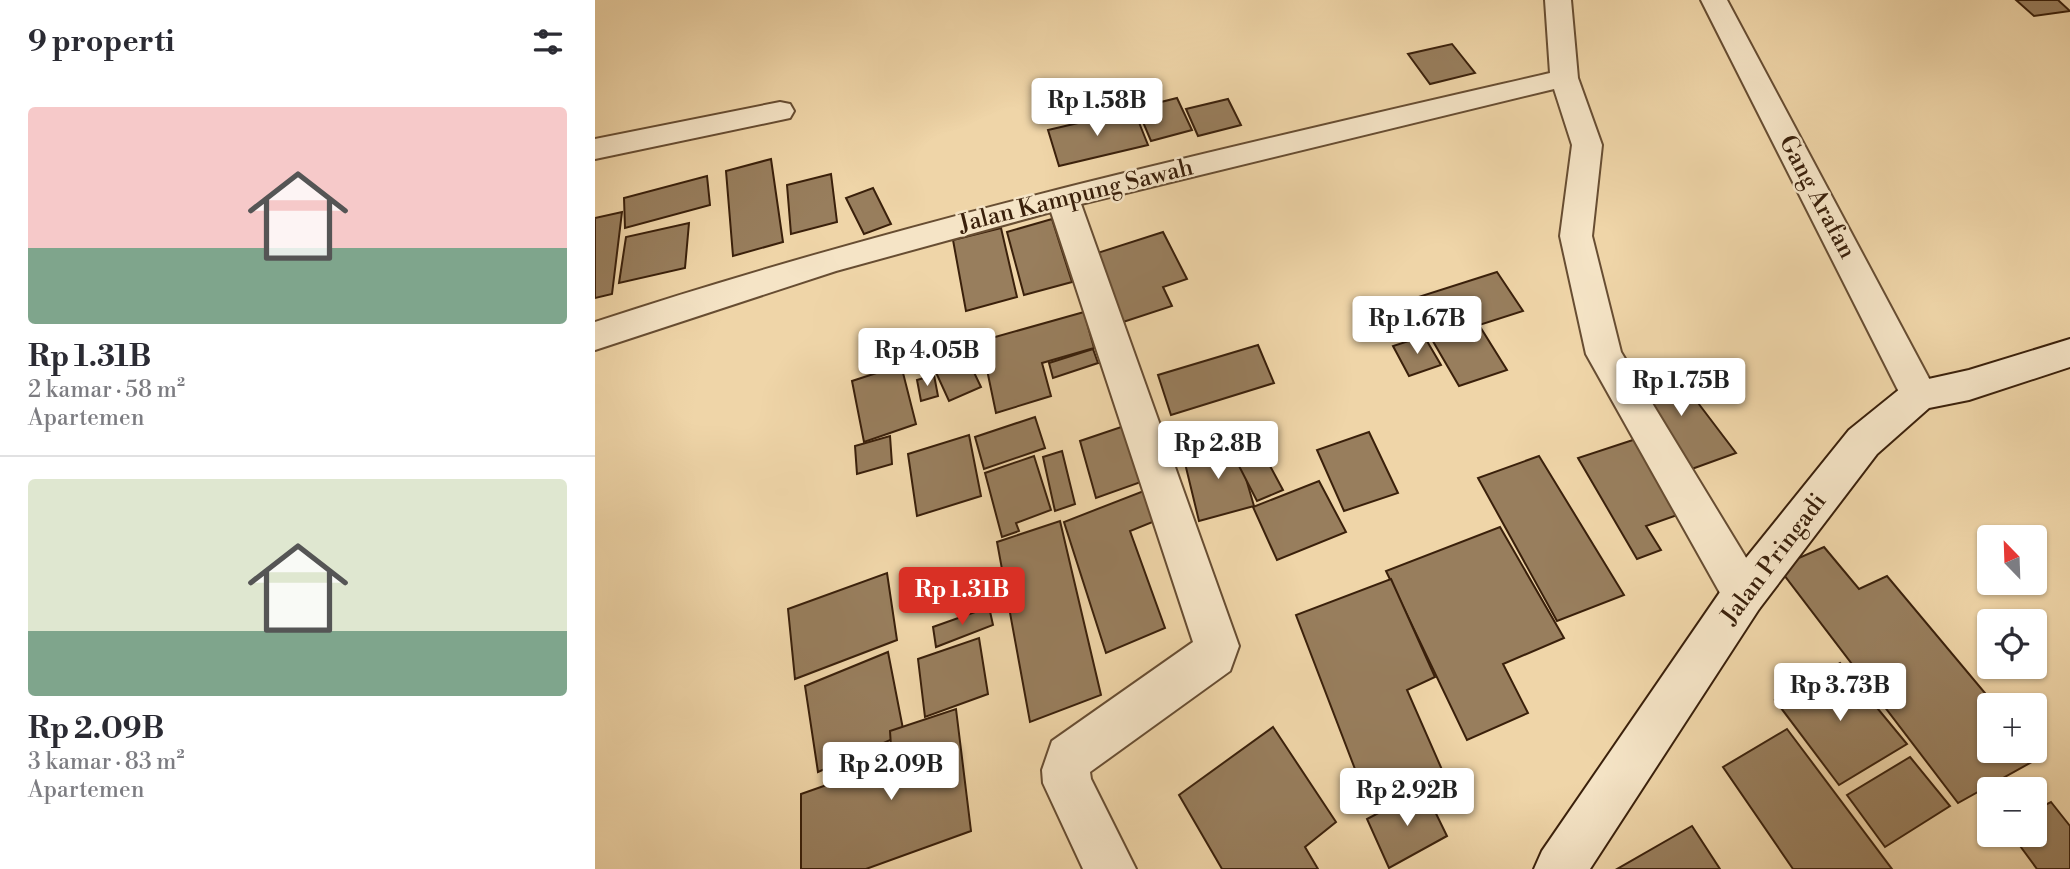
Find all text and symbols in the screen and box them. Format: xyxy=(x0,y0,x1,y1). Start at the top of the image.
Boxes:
text: 9 properti xyxy=(28,23,175,61)
icon: filters xyxy=(529,23,567,61)
pin: Rp 1.58B xyxy=(1025,78,1169,138)
text: Rp 1.58B xyxy=(1047,87,1147,115)
street label: Gang Arafan xyxy=(1772,130,1862,264)
street label: Jalan Kampung Sawah xyxy=(955,152,1196,240)
icon: home xyxy=(235,153,361,279)
pin: Rp 1.67B xyxy=(1345,296,1489,356)
text: Rp 1.67B xyxy=(1368,305,1466,333)
pin: Rp 4.05B xyxy=(855,328,999,388)
text: Rp 4.05B xyxy=(874,337,980,365)
text: Rp 1.31B xyxy=(28,338,151,376)
pin: Rp 1.75B xyxy=(1609,358,1753,418)
text: Rp 1.75B xyxy=(1632,367,1730,395)
text: 2 kamar · 58 m² xyxy=(28,376,185,404)
text: Apartemen xyxy=(28,404,144,432)
pin: Rp 2.8B xyxy=(1153,421,1283,481)
text: Rp 2.8B xyxy=(1174,430,1262,458)
street label: Jalan Pringadi xyxy=(1714,487,1833,631)
icon: home xyxy=(235,525,361,651)
north arrow xyxy=(1977,525,2047,595)
map controls xyxy=(1977,525,2047,847)
pin: Rp 1.31B xyxy=(890,568,1034,627)
text: Rp 1.31B xyxy=(915,576,1009,604)
button: locate xyxy=(1977,609,2047,679)
pin: Rp 3.73B xyxy=(1768,664,1912,723)
text: Rp 3.73B xyxy=(1790,672,1890,700)
button: + xyxy=(1977,693,2047,763)
text: Rp 2.09B xyxy=(28,710,164,748)
pin: Rp 2.09B xyxy=(819,742,963,802)
text: 3 kamar · 83 m² xyxy=(28,748,185,776)
text: Rp 2.09B xyxy=(839,751,943,779)
pin: Rp 2.92B xyxy=(1335,768,1479,828)
text: Apartemen xyxy=(28,776,144,804)
text: Rp 2.92B xyxy=(1356,777,1458,805)
button: − xyxy=(1977,777,2047,847)

